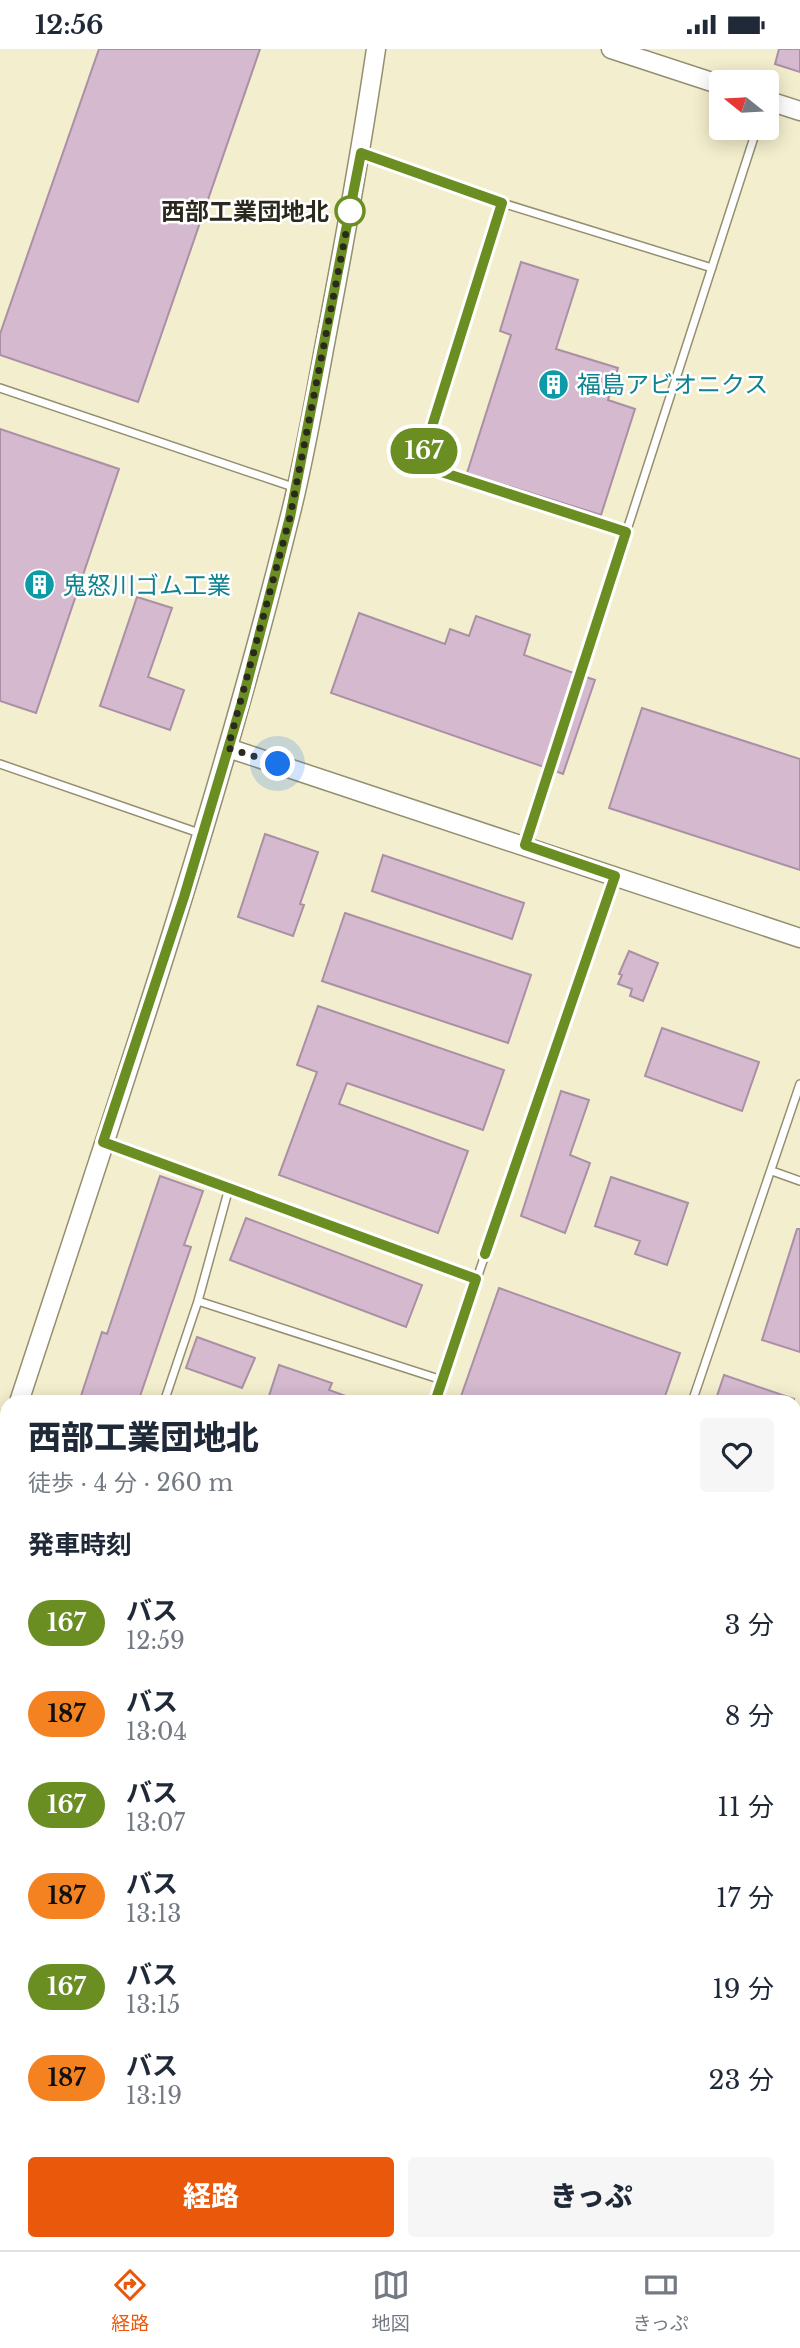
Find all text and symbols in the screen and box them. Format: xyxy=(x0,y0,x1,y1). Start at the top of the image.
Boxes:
text: 12:56 xyxy=(35,9,104,41)
north arrow xyxy=(709,70,779,140)
map controls xyxy=(709,70,779,140)
marker: 西部工業団地北 xyxy=(335,196,365,226)
place label: 西部工業団地北 xyxy=(161,197,329,226)
building icon: 福島アビオニクス xyxy=(537,367,571,401)
place label: 福島アビオニクス xyxy=(577,370,768,399)
line badge: 167 xyxy=(384,428,464,474)
text: 167 xyxy=(404,436,444,465)
building icon: 鬼怒川ゴム工業 xyxy=(23,568,57,602)
place label: 鬼怒川ゴム工業 xyxy=(63,571,231,600)
your location xyxy=(260,746,295,781)
text: 西部工業団地北 xyxy=(28,1417,259,1458)
button: heart xyxy=(700,1418,774,1492)
text: 徒歩 · 4 分 · 260 m xyxy=(28,1469,233,1497)
text: 発車時刻 xyxy=(28,1529,132,1561)
text: バス xyxy=(126,1595,178,1627)
text: 167 xyxy=(47,1608,86,1637)
text: 3 分 xyxy=(725,1609,774,1641)
text: 12:59 xyxy=(126,1627,185,1655)
text: バス xyxy=(126,1686,178,1718)
text: 187 xyxy=(47,1699,86,1728)
text: 8 分 xyxy=(725,1700,774,1732)
text: 13:04 xyxy=(126,1718,187,1746)
text: バス xyxy=(126,1777,178,1809)
text: 167 xyxy=(47,1790,86,1819)
text: 11 分 xyxy=(717,1791,774,1823)
text: 13:07 xyxy=(126,1809,185,1837)
text: バス xyxy=(126,1868,178,1900)
text: 187 xyxy=(47,1881,86,1910)
text: 17 分 xyxy=(716,1882,774,1914)
text: 13:13 xyxy=(126,1900,181,1928)
text: バス xyxy=(126,1959,178,1991)
text: 167 xyxy=(47,1972,86,2001)
text: 19 分 xyxy=(712,1973,774,2005)
text: 13:15 xyxy=(126,1991,180,2019)
text: バス xyxy=(126,2050,178,2082)
text: 187 xyxy=(47,2063,86,2092)
text: 23 分 xyxy=(709,2064,774,2096)
text: 13:19 xyxy=(126,2082,182,2110)
button: 経路 xyxy=(28,2157,394,2237)
button: きっぷ xyxy=(408,2157,774,2237)
tab: 経路 xyxy=(111,2266,149,2335)
tab: 地図 xyxy=(372,2266,410,2335)
tab: きっぷ xyxy=(632,2266,689,2335)

